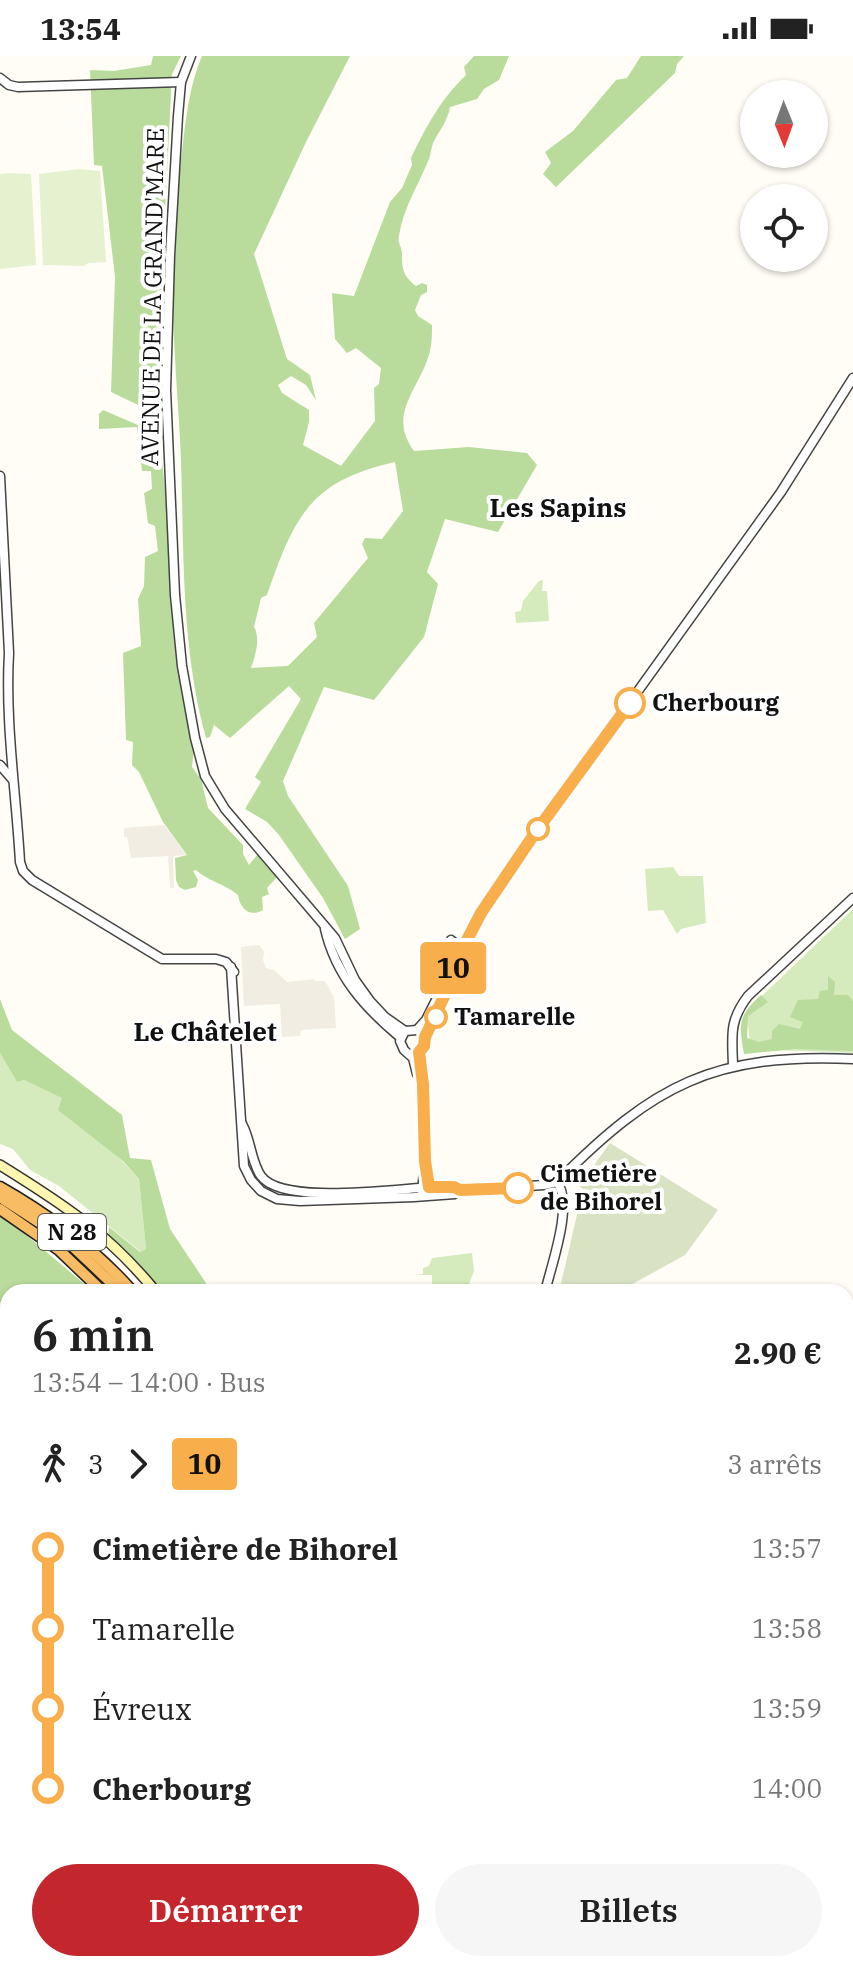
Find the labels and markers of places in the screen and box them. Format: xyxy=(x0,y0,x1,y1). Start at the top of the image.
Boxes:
place label: Cherbourg xyxy=(652,686,779,718)
marker: Cherbourg xyxy=(615,688,645,718)
unlabelled marker xyxy=(527,818,549,840)
place label: Tamarelle xyxy=(454,1000,575,1032)
marker: Tamarelle xyxy=(425,1006,447,1028)
place label: Cimetière de Bihorel xyxy=(540,1157,662,1217)
marker: Cimetière de Bihorel xyxy=(503,1173,533,1203)

